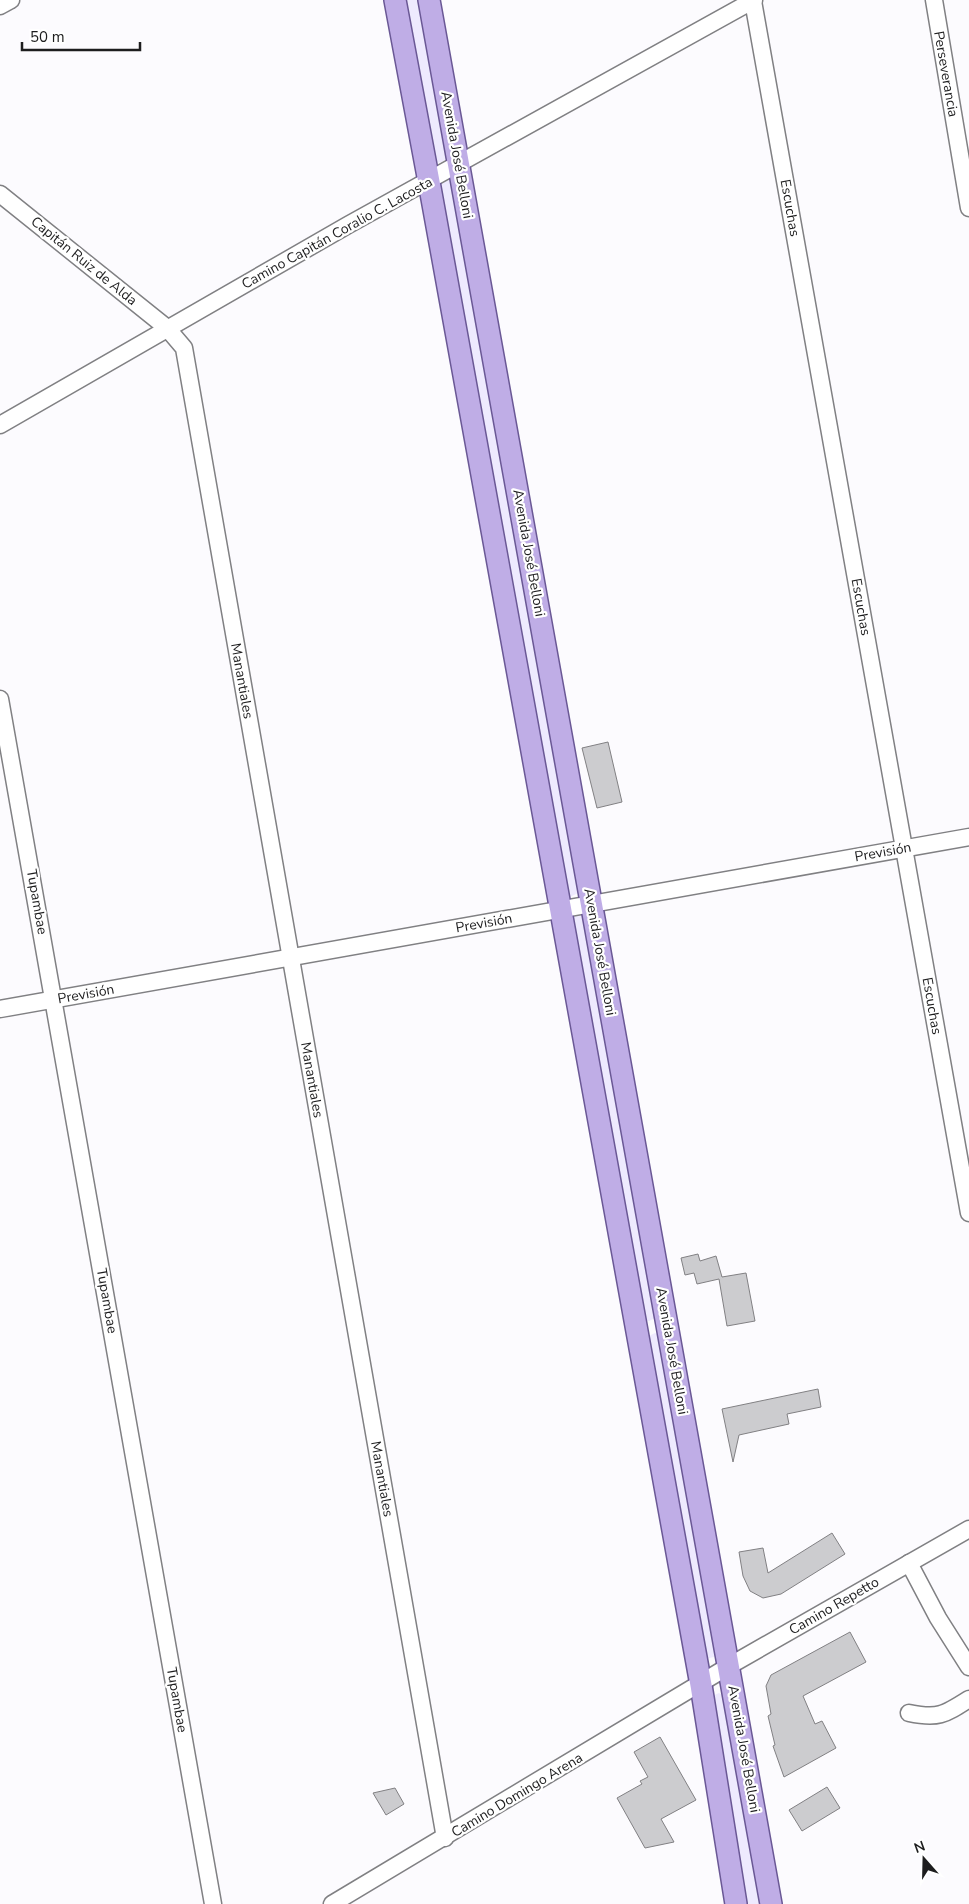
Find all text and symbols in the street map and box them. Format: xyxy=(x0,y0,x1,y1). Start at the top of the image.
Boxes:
scale bar xyxy=(22,20,140,52)
text: 50 m xyxy=(30,27,65,47)
street label: Perseverancia xyxy=(929,29,963,119)
street label: Avenida José Belloni xyxy=(436,90,478,220)
street label: Camino Capitán Coralio C. Lacosta xyxy=(238,172,436,294)
street label: Escuchas xyxy=(776,178,804,238)
street label: Capitán Ruiz de Alda xyxy=(27,212,141,310)
street label: Avenida José Belloni xyxy=(508,488,550,618)
street label: Escuchas xyxy=(847,577,875,637)
street label: Manantiales xyxy=(226,642,258,721)
street label: Previsión xyxy=(853,838,913,866)
street label: Tupambae xyxy=(22,868,52,936)
street label: Avenida José Belloni xyxy=(579,887,621,1017)
street label: Previsión xyxy=(454,909,514,937)
street label: Escuchas xyxy=(918,976,946,1036)
street label: Previsión xyxy=(56,980,116,1008)
street label: Manantiales xyxy=(296,1041,328,1120)
street label: Tupambae xyxy=(92,1267,122,1335)
street label: Avenida José Belloni xyxy=(651,1286,693,1416)
street label: Manantiales xyxy=(366,1440,398,1519)
street label: Camino Repetto xyxy=(786,1572,883,1639)
street label: Tupambae xyxy=(162,1666,192,1734)
street label: Avenida José Belloni xyxy=(723,1684,765,1814)
street label: Camino Domingo Arena xyxy=(448,1748,586,1842)
north arrow xyxy=(899,1834,949,1884)
text: N xyxy=(912,1837,928,1858)

